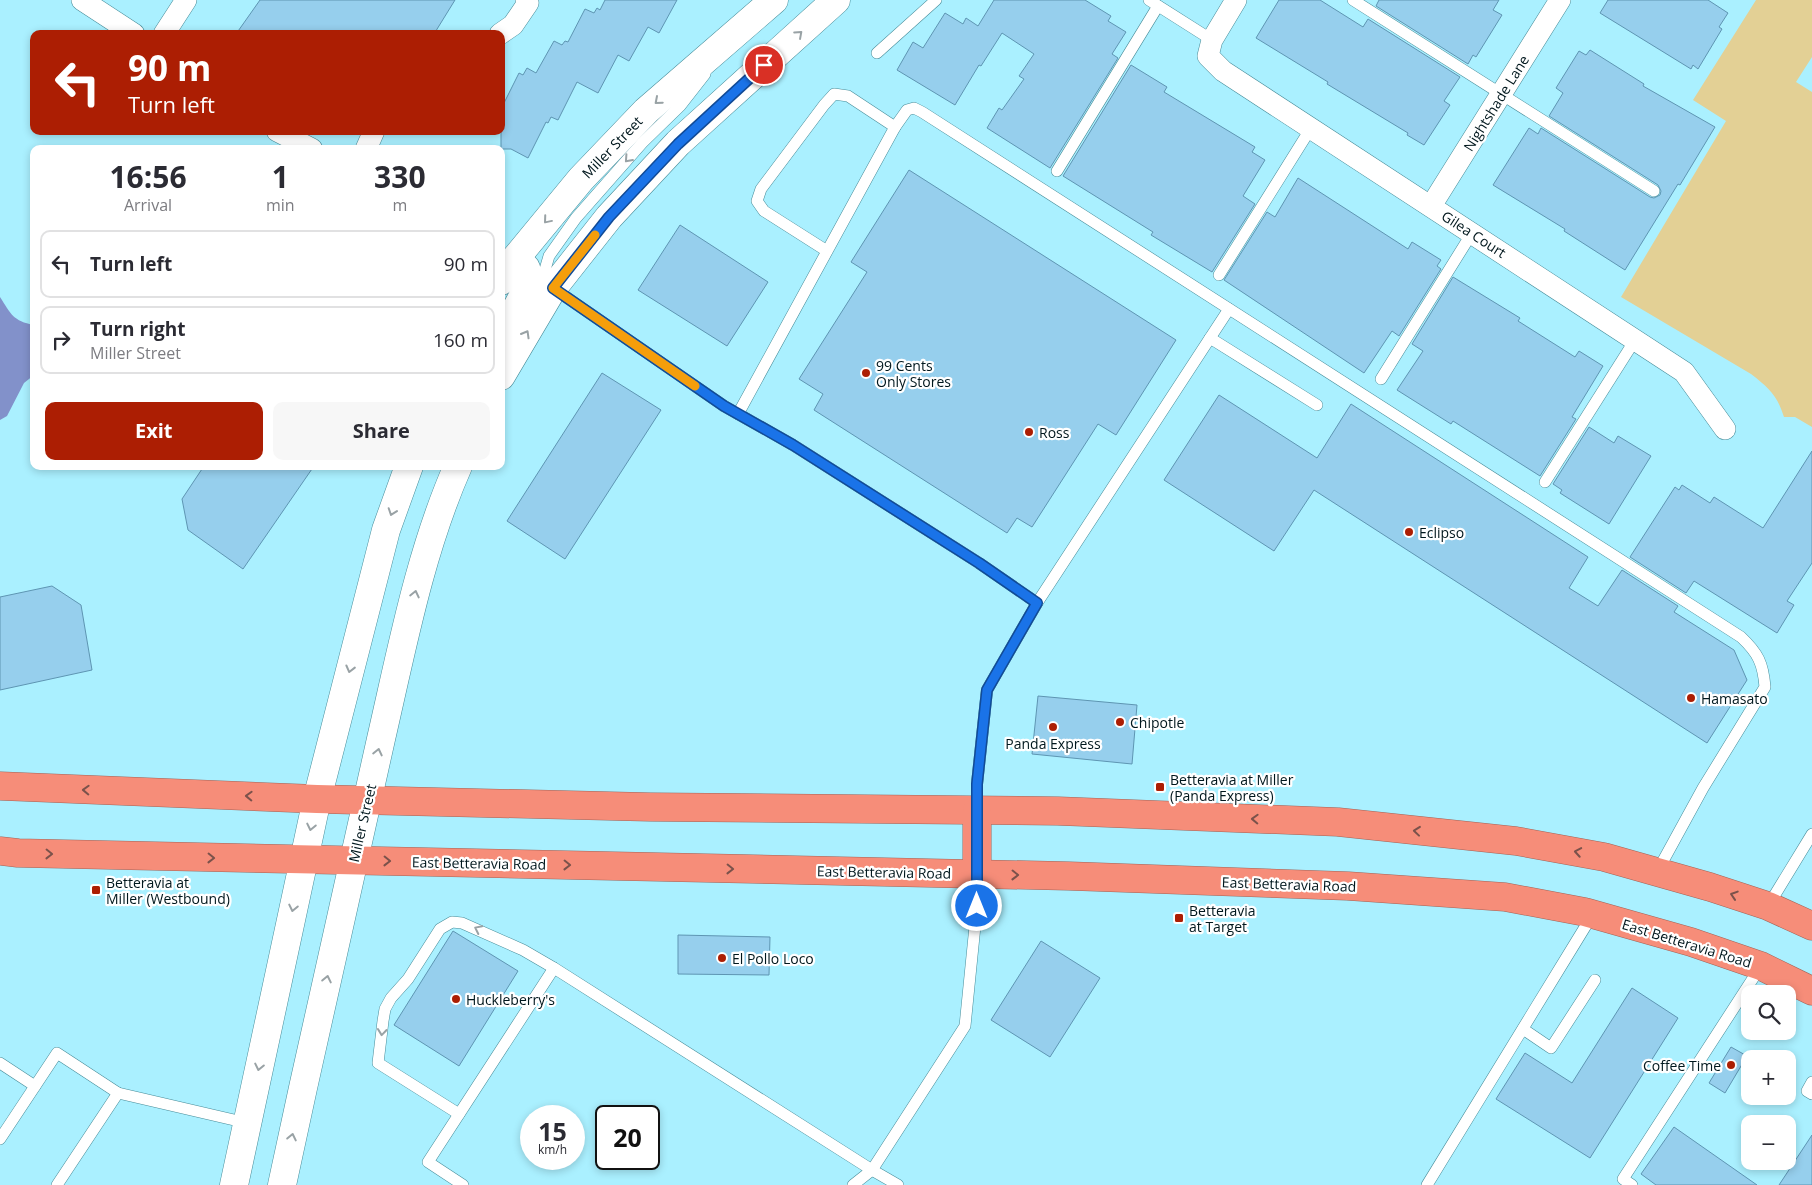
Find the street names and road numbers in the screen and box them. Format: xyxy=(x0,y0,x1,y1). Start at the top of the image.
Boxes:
street label: Nightshade Lane xyxy=(1459,51,1533,155)
street label: Miller Street xyxy=(578,112,646,182)
street label: Gilea Court xyxy=(1438,206,1510,262)
street label: Miller Street xyxy=(344,782,380,864)
street label: East Betteravia Road xyxy=(412,852,546,874)
street label: East Betteravia Road xyxy=(817,861,951,883)
street label: East Betteravia Road xyxy=(1221,872,1357,896)
street label: East Betteravia Road xyxy=(1620,914,1754,972)

